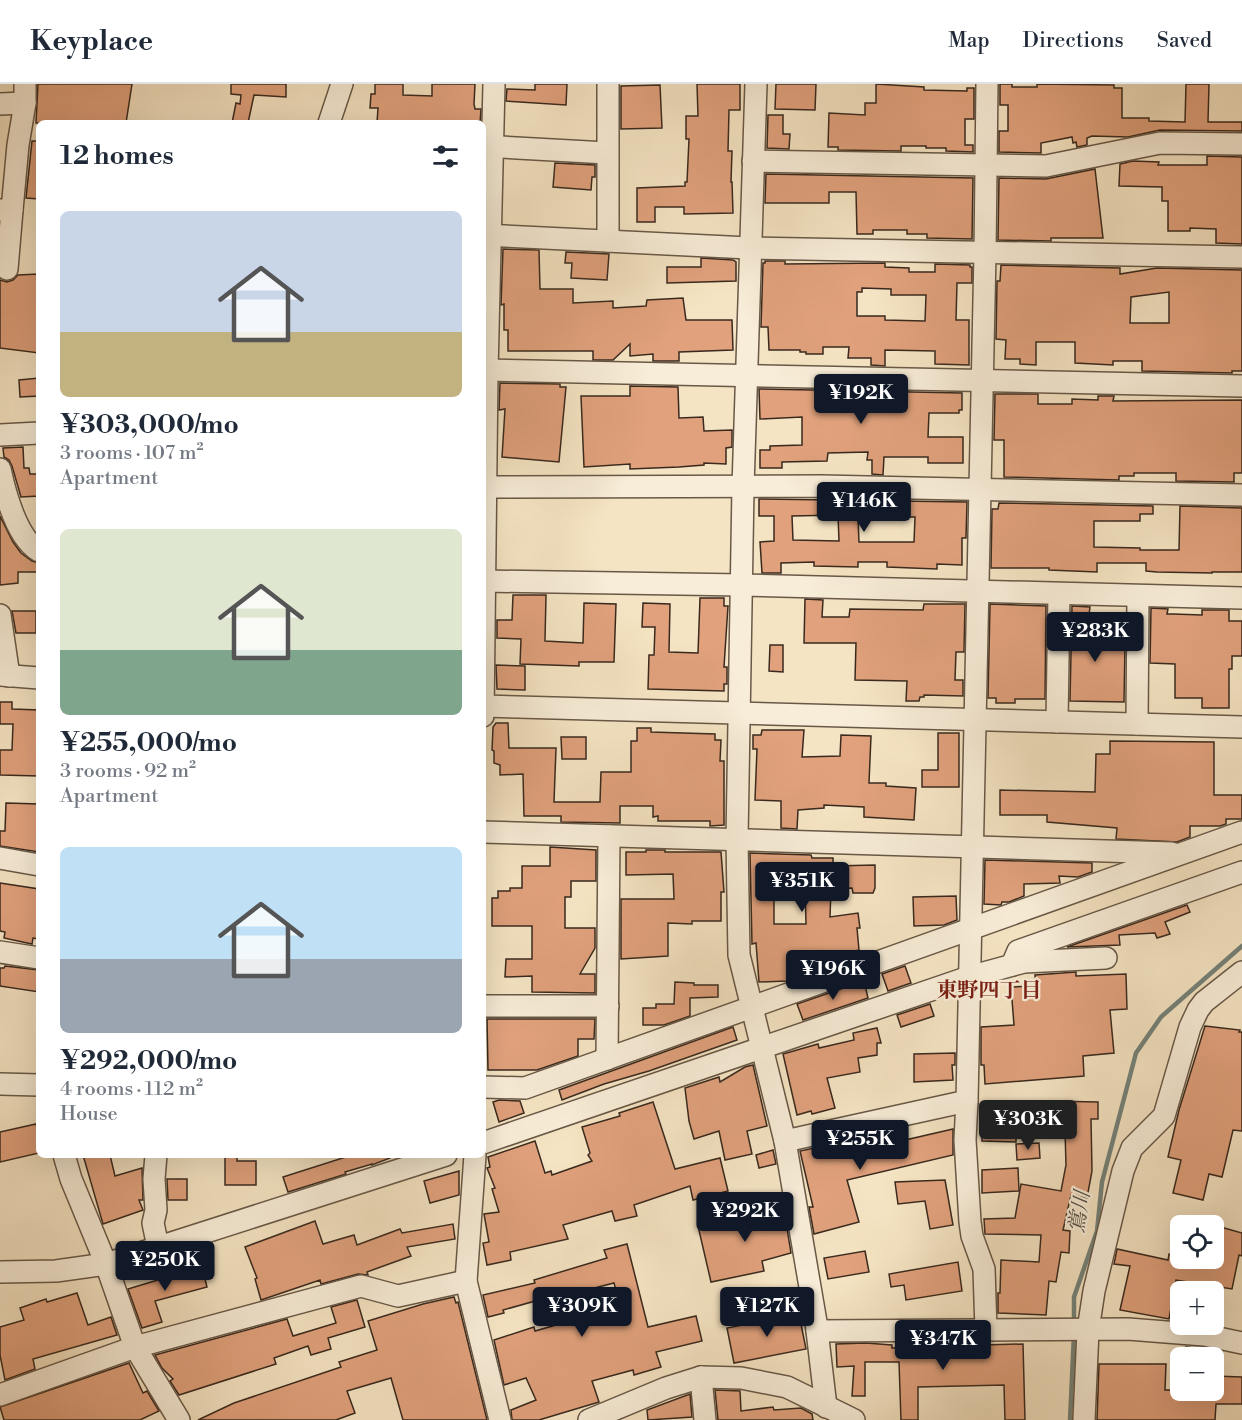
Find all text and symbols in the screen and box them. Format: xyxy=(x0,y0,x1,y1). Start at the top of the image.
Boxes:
text: Keyplace xyxy=(30,24,153,59)
text: Map xyxy=(948,28,990,54)
text: Directions xyxy=(1023,28,1124,54)
text: Saved xyxy=(1157,28,1212,54)
text: 12 homes xyxy=(60,140,174,172)
icon: filters xyxy=(429,140,462,173)
icon: home xyxy=(207,250,315,358)
pin: ¥192K xyxy=(819,374,903,425)
text: ¥192K xyxy=(828,381,894,406)
text: ¥303,000/mo xyxy=(60,409,239,441)
text: 3 rooms · 107 m² xyxy=(60,441,204,466)
text: Apartment xyxy=(60,466,158,491)
pin: ¥146K xyxy=(822,482,906,533)
text: ¥146K xyxy=(831,489,897,514)
icon: home xyxy=(207,568,315,676)
pin: ¥283K xyxy=(1053,612,1137,663)
text: ¥283K xyxy=(1061,619,1129,644)
text: ¥255,000/mo xyxy=(60,727,237,759)
text: 3 rooms · 92 m² xyxy=(60,759,196,784)
text: Apartment xyxy=(60,784,158,809)
pin: ¥351K xyxy=(760,862,844,913)
text: ¥351K xyxy=(769,869,835,894)
icon: home xyxy=(207,886,315,994)
pin: ¥196K xyxy=(791,950,875,1001)
text: ¥196K xyxy=(800,957,866,982)
district label: 東野四丁目 xyxy=(937,978,1042,1004)
text: ¥292,000/mo xyxy=(60,1045,237,1077)
text: 4 rooms · 112 m² xyxy=(60,1077,203,1102)
pin: ¥303K xyxy=(986,1100,1070,1151)
text: House xyxy=(60,1102,118,1127)
text: ¥303K xyxy=(993,1107,1063,1132)
pin: ¥255K xyxy=(818,1120,902,1171)
text: ¥255K xyxy=(826,1127,894,1152)
water label: 鴬川 xyxy=(1064,1187,1096,1235)
pin: ¥292K xyxy=(703,1192,787,1243)
text: ¥292K xyxy=(710,1199,780,1224)
map controls xyxy=(1170,1215,1224,1401)
button: locate xyxy=(1170,1215,1224,1269)
pin: ¥250K xyxy=(123,1241,207,1292)
text: ¥250K xyxy=(130,1248,200,1273)
button: + xyxy=(1170,1281,1224,1335)
pin: ¥309K xyxy=(540,1287,624,1338)
pin: ¥127K xyxy=(725,1287,809,1338)
text: ¥309K xyxy=(547,1294,617,1319)
text: ¥127K xyxy=(734,1294,800,1319)
pin: ¥347K xyxy=(901,1320,985,1371)
text: ¥347K xyxy=(909,1327,977,1352)
button: − xyxy=(1170,1347,1224,1401)

